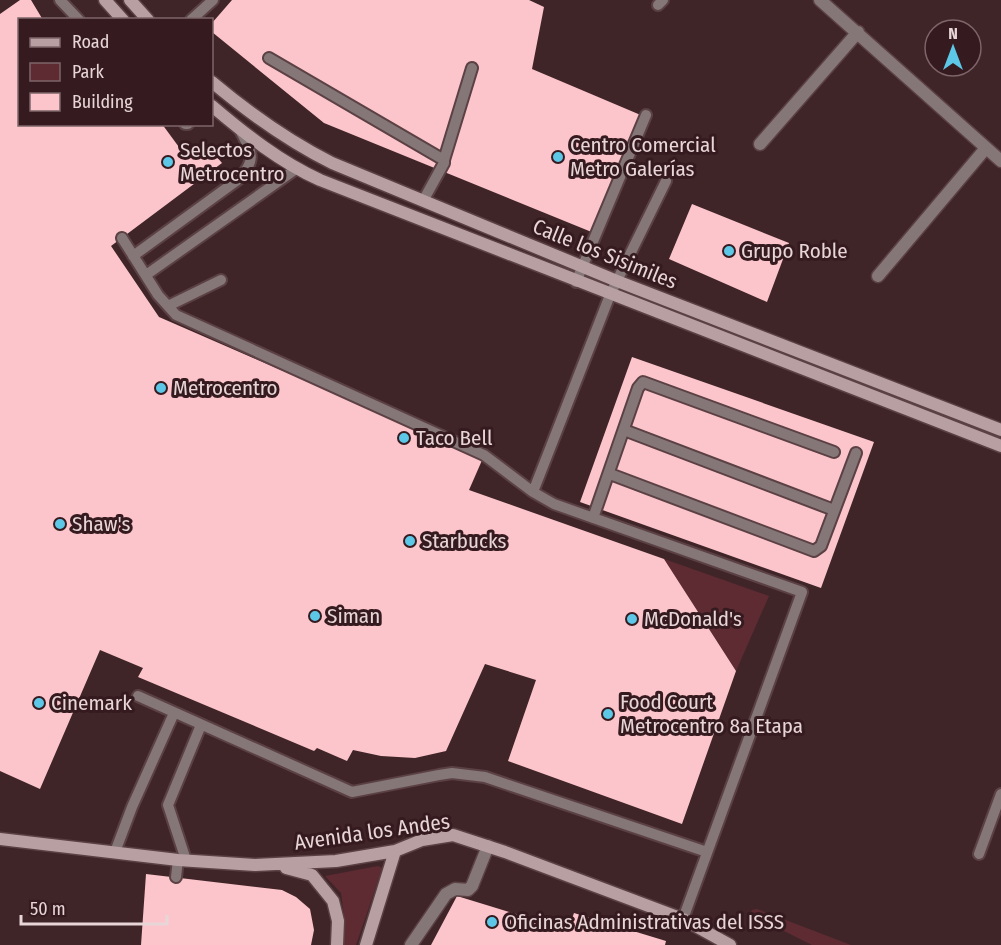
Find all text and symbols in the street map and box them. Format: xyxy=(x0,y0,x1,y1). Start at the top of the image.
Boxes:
legend xyxy=(18,18,213,126)
north arrow xyxy=(923,18,983,78)
text: N xyxy=(948,24,958,43)
text: Road xyxy=(72,31,109,53)
text: Park xyxy=(72,61,105,83)
text: Building xyxy=(72,91,133,113)
place label: Centro Comercial Metro Galerías xyxy=(570,132,716,182)
place label: Selectos Metrocentro xyxy=(180,137,285,187)
marker: Centro Comercial Metro Galerías xyxy=(551,150,565,164)
marker: Selectos Metrocentro xyxy=(161,155,175,169)
street label: Calle los Sisimiles xyxy=(529,213,681,295)
place label: Grupo Roble xyxy=(741,238,848,264)
marker: Grupo Roble xyxy=(722,244,736,258)
place label: Metrocentro xyxy=(173,375,278,401)
marker: Metrocentro xyxy=(154,381,168,395)
place label: Taco Bell xyxy=(416,425,493,451)
marker: Taco Bell xyxy=(397,431,411,445)
place label: Shaw's xyxy=(72,511,130,537)
marker: Shaw's xyxy=(53,517,67,531)
place label: Starbucks xyxy=(422,528,507,554)
marker: Starbucks xyxy=(403,534,417,548)
place label: Siman xyxy=(327,603,380,629)
place label: McDonald's xyxy=(644,606,742,632)
marker: Siman xyxy=(308,609,322,623)
marker: McDonald's xyxy=(625,612,639,626)
place label: Food Court Metrocentro 8a Etapa xyxy=(620,689,803,739)
place label: Cinemark xyxy=(51,690,132,716)
marker: Cinemark xyxy=(32,696,46,710)
marker: Food Court Metrocentro 8a Etapa xyxy=(601,707,615,721)
street label: Avenida los Andes xyxy=(293,808,451,856)
scale bar xyxy=(21,888,166,926)
text: 50 m xyxy=(30,898,66,920)
place label: Oficinas Administrativas del ISSS xyxy=(504,909,784,935)
marker: Oficinas Administrativas del ISSS xyxy=(485,915,499,929)

